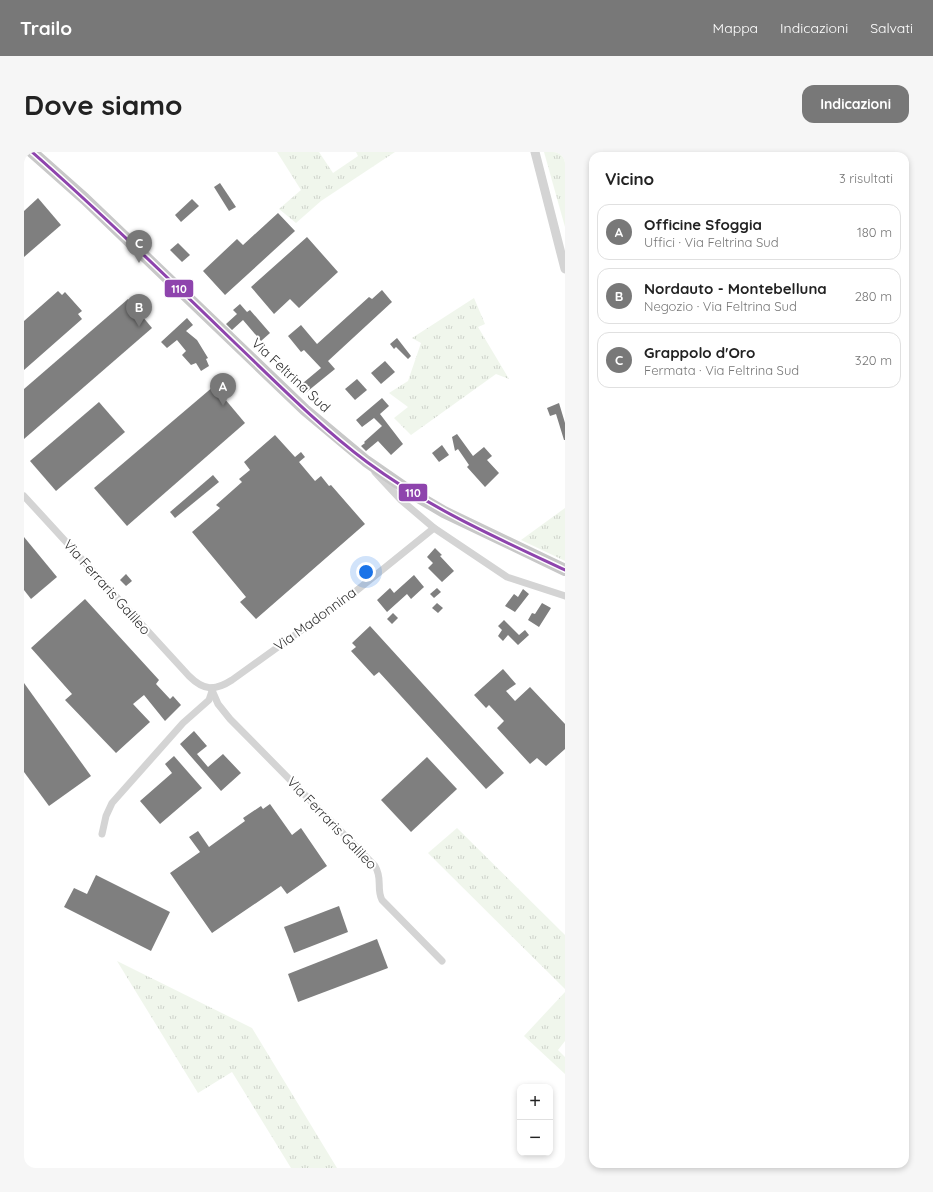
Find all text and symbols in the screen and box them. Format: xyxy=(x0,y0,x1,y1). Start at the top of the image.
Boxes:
text: Trailo xyxy=(20,16,72,40)
text: Mappa xyxy=(713,19,758,37)
text: Indicazioni xyxy=(780,19,848,37)
text: Salvati xyxy=(870,19,913,37)
button: Indicazioni xyxy=(802,85,909,123)
text: Dove siamo xyxy=(24,87,183,122)
text: Vicino xyxy=(605,168,654,189)
text: 3 risultati xyxy=(839,170,893,186)
text: Officine Sfoggia xyxy=(644,215,762,234)
text: A xyxy=(615,224,623,240)
text: 180 m xyxy=(857,224,892,240)
pin: C xyxy=(126,230,152,263)
text: Uffici · Via Feltrina Sud xyxy=(644,234,779,250)
line badge: 110 xyxy=(164,279,194,298)
text: Nordauto - Montebelluna xyxy=(644,279,827,298)
text: 110 xyxy=(171,282,187,296)
text: B xyxy=(615,288,623,304)
text: 280 m xyxy=(855,288,892,304)
pin: B xyxy=(126,294,152,327)
text: Negozio · Via Feltrina Sud xyxy=(644,298,797,314)
street label: Via Feltrina Sud xyxy=(248,334,334,416)
text: Grappolo d'Oro xyxy=(644,343,755,362)
text: C xyxy=(615,352,623,368)
text: 320 m xyxy=(855,352,892,368)
text: Fermata · Via Feltrina Sud xyxy=(644,362,799,378)
pin: A xyxy=(210,373,236,406)
line badge: 110 xyxy=(398,483,428,502)
text: 110 xyxy=(405,486,421,500)
street label: Via Ferraris Galileo xyxy=(59,536,155,638)
your location xyxy=(356,562,376,582)
street label: Via Madonnina xyxy=(270,583,360,655)
street label: Via Ferraris Galileo xyxy=(283,773,381,873)
map controls xyxy=(517,1084,553,1156)
button: + xyxy=(517,1084,553,1120)
button: − xyxy=(517,1120,553,1156)

